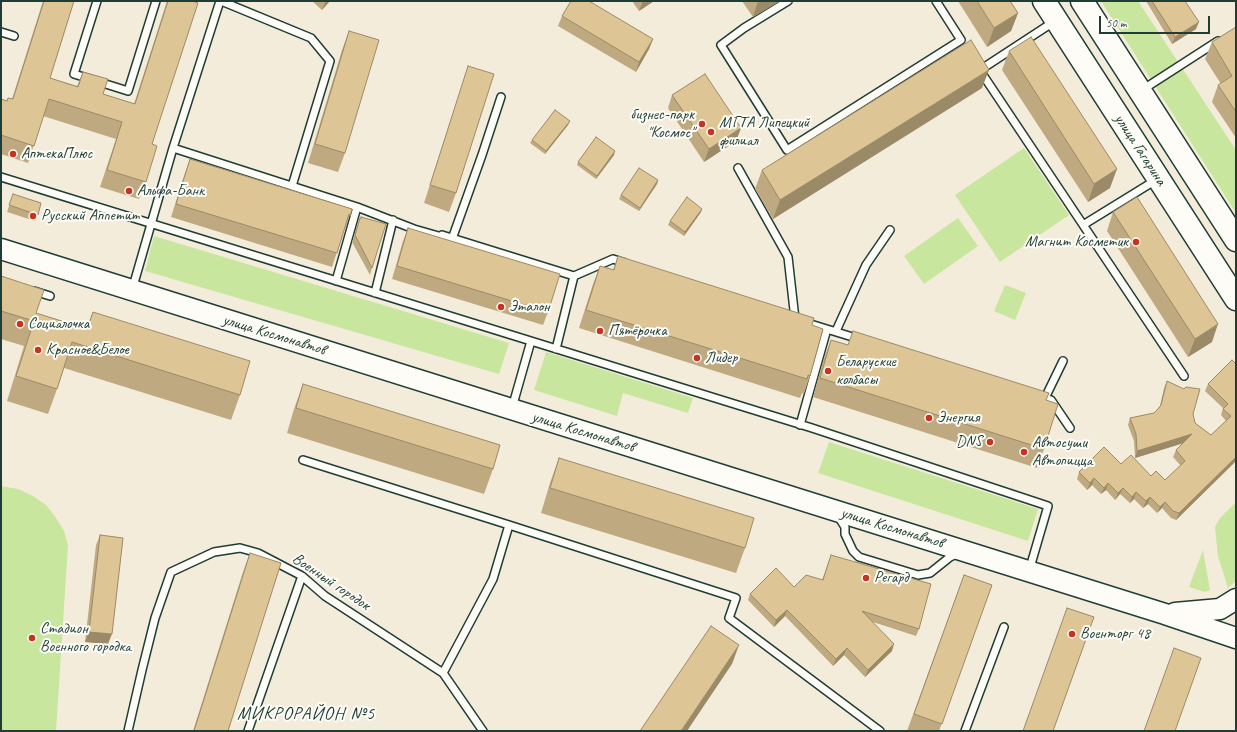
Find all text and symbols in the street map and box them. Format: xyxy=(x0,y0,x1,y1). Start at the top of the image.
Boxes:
scale bar xyxy=(1101,8,1212,34)
text: 50 m xyxy=(1106,15,1126,31)
place label: бизнес-парк "Космос" xyxy=(630,105,694,143)
street label: улица Гагарина xyxy=(1110,111,1170,189)
place label: МГТА Липецкий филиал xyxy=(719,113,809,151)
marker: бизнес-парк "Космос" xyxy=(697,119,707,129)
marker: МГТА Липецкий филиал xyxy=(706,127,716,137)
place label: АптекаПлюс xyxy=(21,144,92,164)
marker: АптекаПлюс xyxy=(8,149,18,159)
place label: Альфа-Банк xyxy=(137,181,204,201)
marker: Альфа-Банк xyxy=(124,186,134,196)
place label: Русский Аппетит xyxy=(41,206,139,226)
marker: Русский Аппетит xyxy=(28,211,38,221)
place label: Магнит Косметик xyxy=(1025,232,1128,252)
marker: Магнит Косметик xyxy=(1131,237,1141,247)
place label: Эталон xyxy=(509,297,550,317)
marker: Эталон xyxy=(496,302,506,312)
street label: улица Космонавтов xyxy=(220,310,328,360)
place label: Социалочка xyxy=(28,314,89,334)
marker: Социалочка xyxy=(15,319,25,329)
place label: Пятёрочка xyxy=(608,321,667,341)
marker: Пятёрочка xyxy=(595,326,605,336)
place label: Красное&Белое xyxy=(46,340,129,360)
marker: Красное&Белое xyxy=(33,345,43,355)
place label: Лидер xyxy=(705,348,737,368)
place label: Беларуские колбасы xyxy=(836,352,896,390)
marker: Лидер xyxy=(692,353,702,363)
marker: Беларуские колбасы xyxy=(823,366,833,376)
street label: улица Космонавтов xyxy=(529,407,637,457)
place label: Энергия xyxy=(937,408,979,428)
marker: Энергия xyxy=(924,413,934,423)
place label: DNS xyxy=(956,432,982,452)
place label: Автосуши Автопицца xyxy=(1032,433,1092,471)
marker: DNS xyxy=(985,437,995,447)
marker: Автосуши Автопицца xyxy=(1019,447,1029,457)
street label: улица Космонавтов xyxy=(838,503,946,553)
street label: Военный городок xyxy=(288,549,374,615)
place label: Регард xyxy=(874,568,908,588)
marker: Регард xyxy=(861,573,871,583)
place label: Стадион Военного городка xyxy=(40,619,131,657)
place label: Военторг 48 xyxy=(1080,624,1150,644)
marker: Военторг 48 xyxy=(1067,629,1077,639)
marker: Стадион Военного городка xyxy=(27,633,37,643)
district label: МИКРОРАЙОН №5 xyxy=(237,703,375,725)

